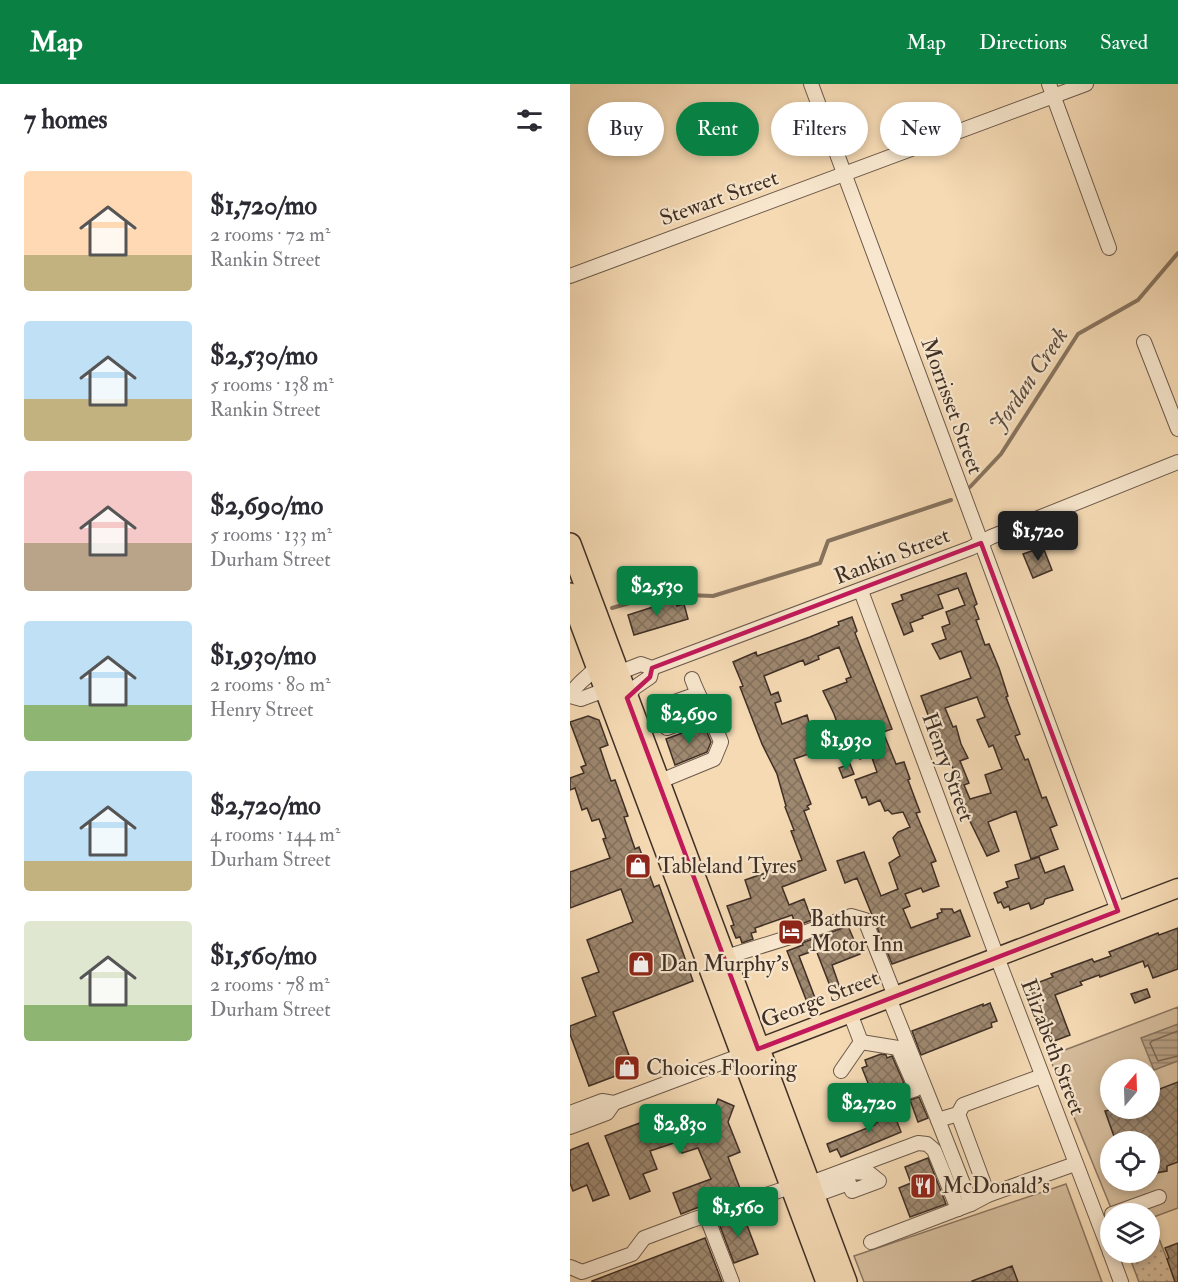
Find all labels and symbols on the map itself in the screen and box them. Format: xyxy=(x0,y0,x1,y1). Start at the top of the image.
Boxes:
street label: Stewart Street xyxy=(656,164,782,232)
water label: Jordan Creek xyxy=(982,321,1076,439)
street label: Morrisset Street xyxy=(914,334,990,478)
pin: $1,720 xyxy=(989,511,1087,562)
street label: Rankin Street xyxy=(830,521,954,591)
pin: $2,530 xyxy=(608,566,706,617)
pin: $2,690 xyxy=(640,694,738,745)
street label: Henry Street xyxy=(915,709,981,825)
pin: $1,930 xyxy=(797,720,895,771)
shop icon: Tableland Tyres xyxy=(623,851,653,881)
place label: Tableland Tyres xyxy=(658,852,797,880)
place label: Bathurst Motor Inn xyxy=(810,905,904,958)
hotel icon: Bathurst Motor Inn xyxy=(776,917,806,947)
shop icon: Dan Murphy's xyxy=(626,949,656,979)
place label: Dan Murphy's xyxy=(660,950,789,979)
street label: George Street xyxy=(757,964,883,1034)
street label: Elizabeth Street xyxy=(1014,975,1092,1119)
shop icon: Choices Flooring xyxy=(612,1053,642,1083)
place label: Choices Flooring xyxy=(646,1054,798,1082)
north arrow xyxy=(1100,1059,1160,1119)
pin: $2,720 xyxy=(820,1083,918,1134)
pin: $2,830 xyxy=(631,1104,729,1155)
restaurant icon: McDonald's xyxy=(908,1171,938,1201)
place label: McDonald's xyxy=(942,1172,1050,1200)
pin: $1,560 xyxy=(689,1187,787,1238)

